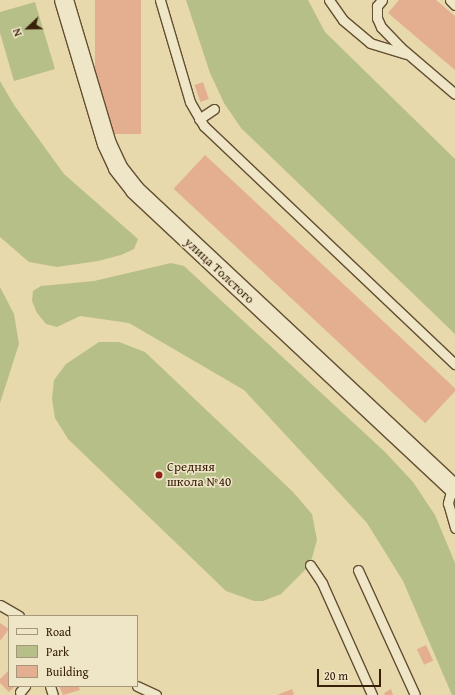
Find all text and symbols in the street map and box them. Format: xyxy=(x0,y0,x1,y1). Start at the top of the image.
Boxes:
north arrow xyxy=(8,8,48,48)
text: N xyxy=(8,26,26,39)
street label: улица Толстого xyxy=(181,235,257,307)
place label: Средняя школа №40 xyxy=(167,460,231,491)
marker: Средняя школа №40 xyxy=(154,470,164,480)
legend xyxy=(8,615,138,687)
text: Road xyxy=(46,623,71,640)
text: Park xyxy=(46,643,69,660)
scale bar xyxy=(319,661,383,687)
text: Building xyxy=(46,663,89,680)
text: 20 m xyxy=(324,667,348,684)

